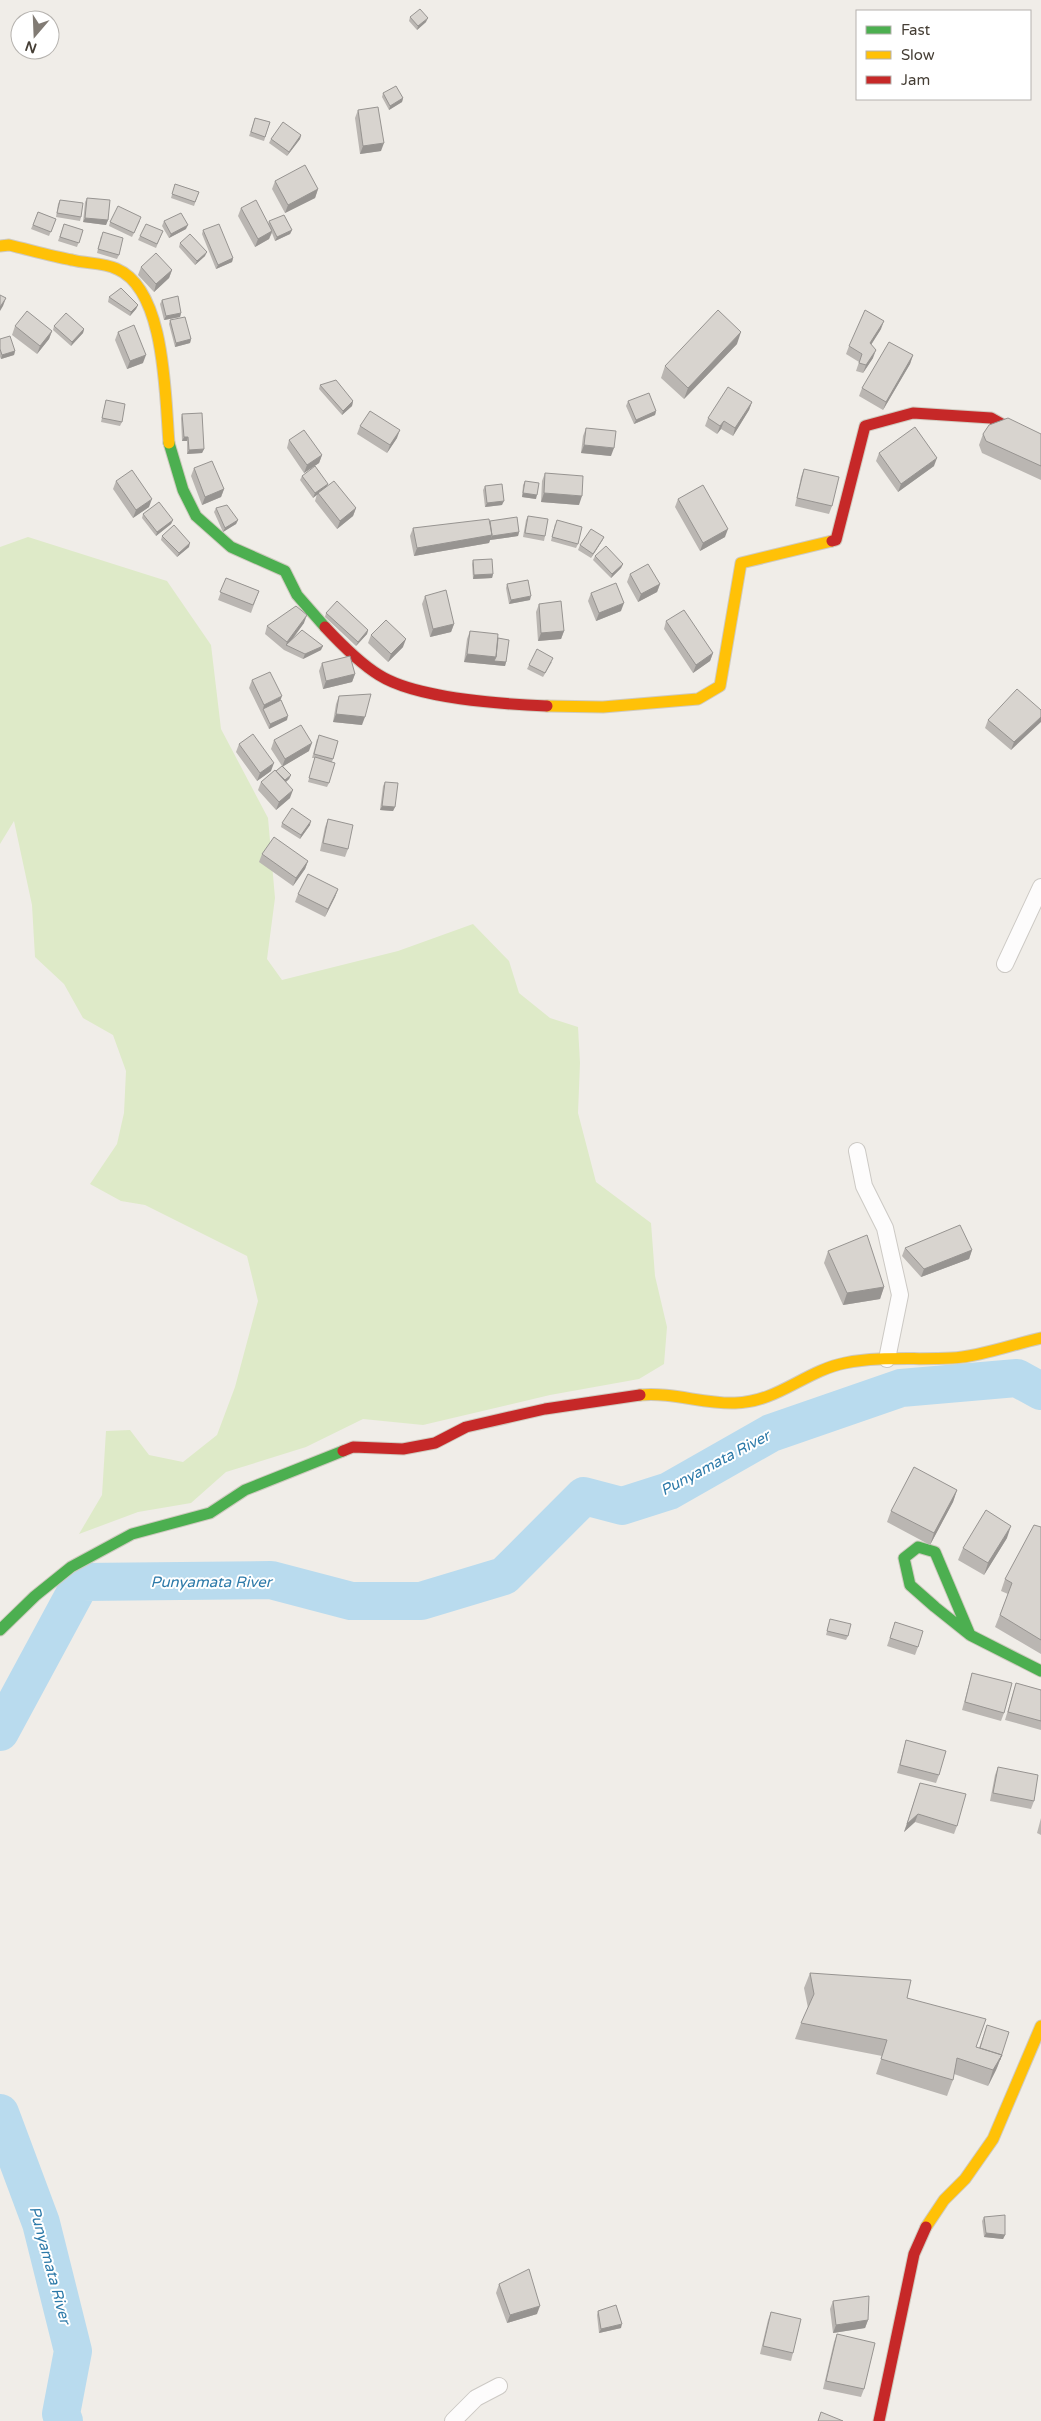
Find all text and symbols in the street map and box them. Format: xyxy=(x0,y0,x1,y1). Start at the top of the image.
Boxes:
north arrow xyxy=(10,10,60,60)
legend xyxy=(856,10,1031,100)
text: Fast xyxy=(901,21,931,39)
text: N xyxy=(23,37,39,57)
text: Slow xyxy=(901,46,935,64)
text: Jam xyxy=(901,71,930,89)
water label: Punyamata River xyxy=(657,1426,775,1499)
water label: Punyamata River xyxy=(150,1573,274,1591)
water label: Punyamata River xyxy=(26,2204,75,2328)

